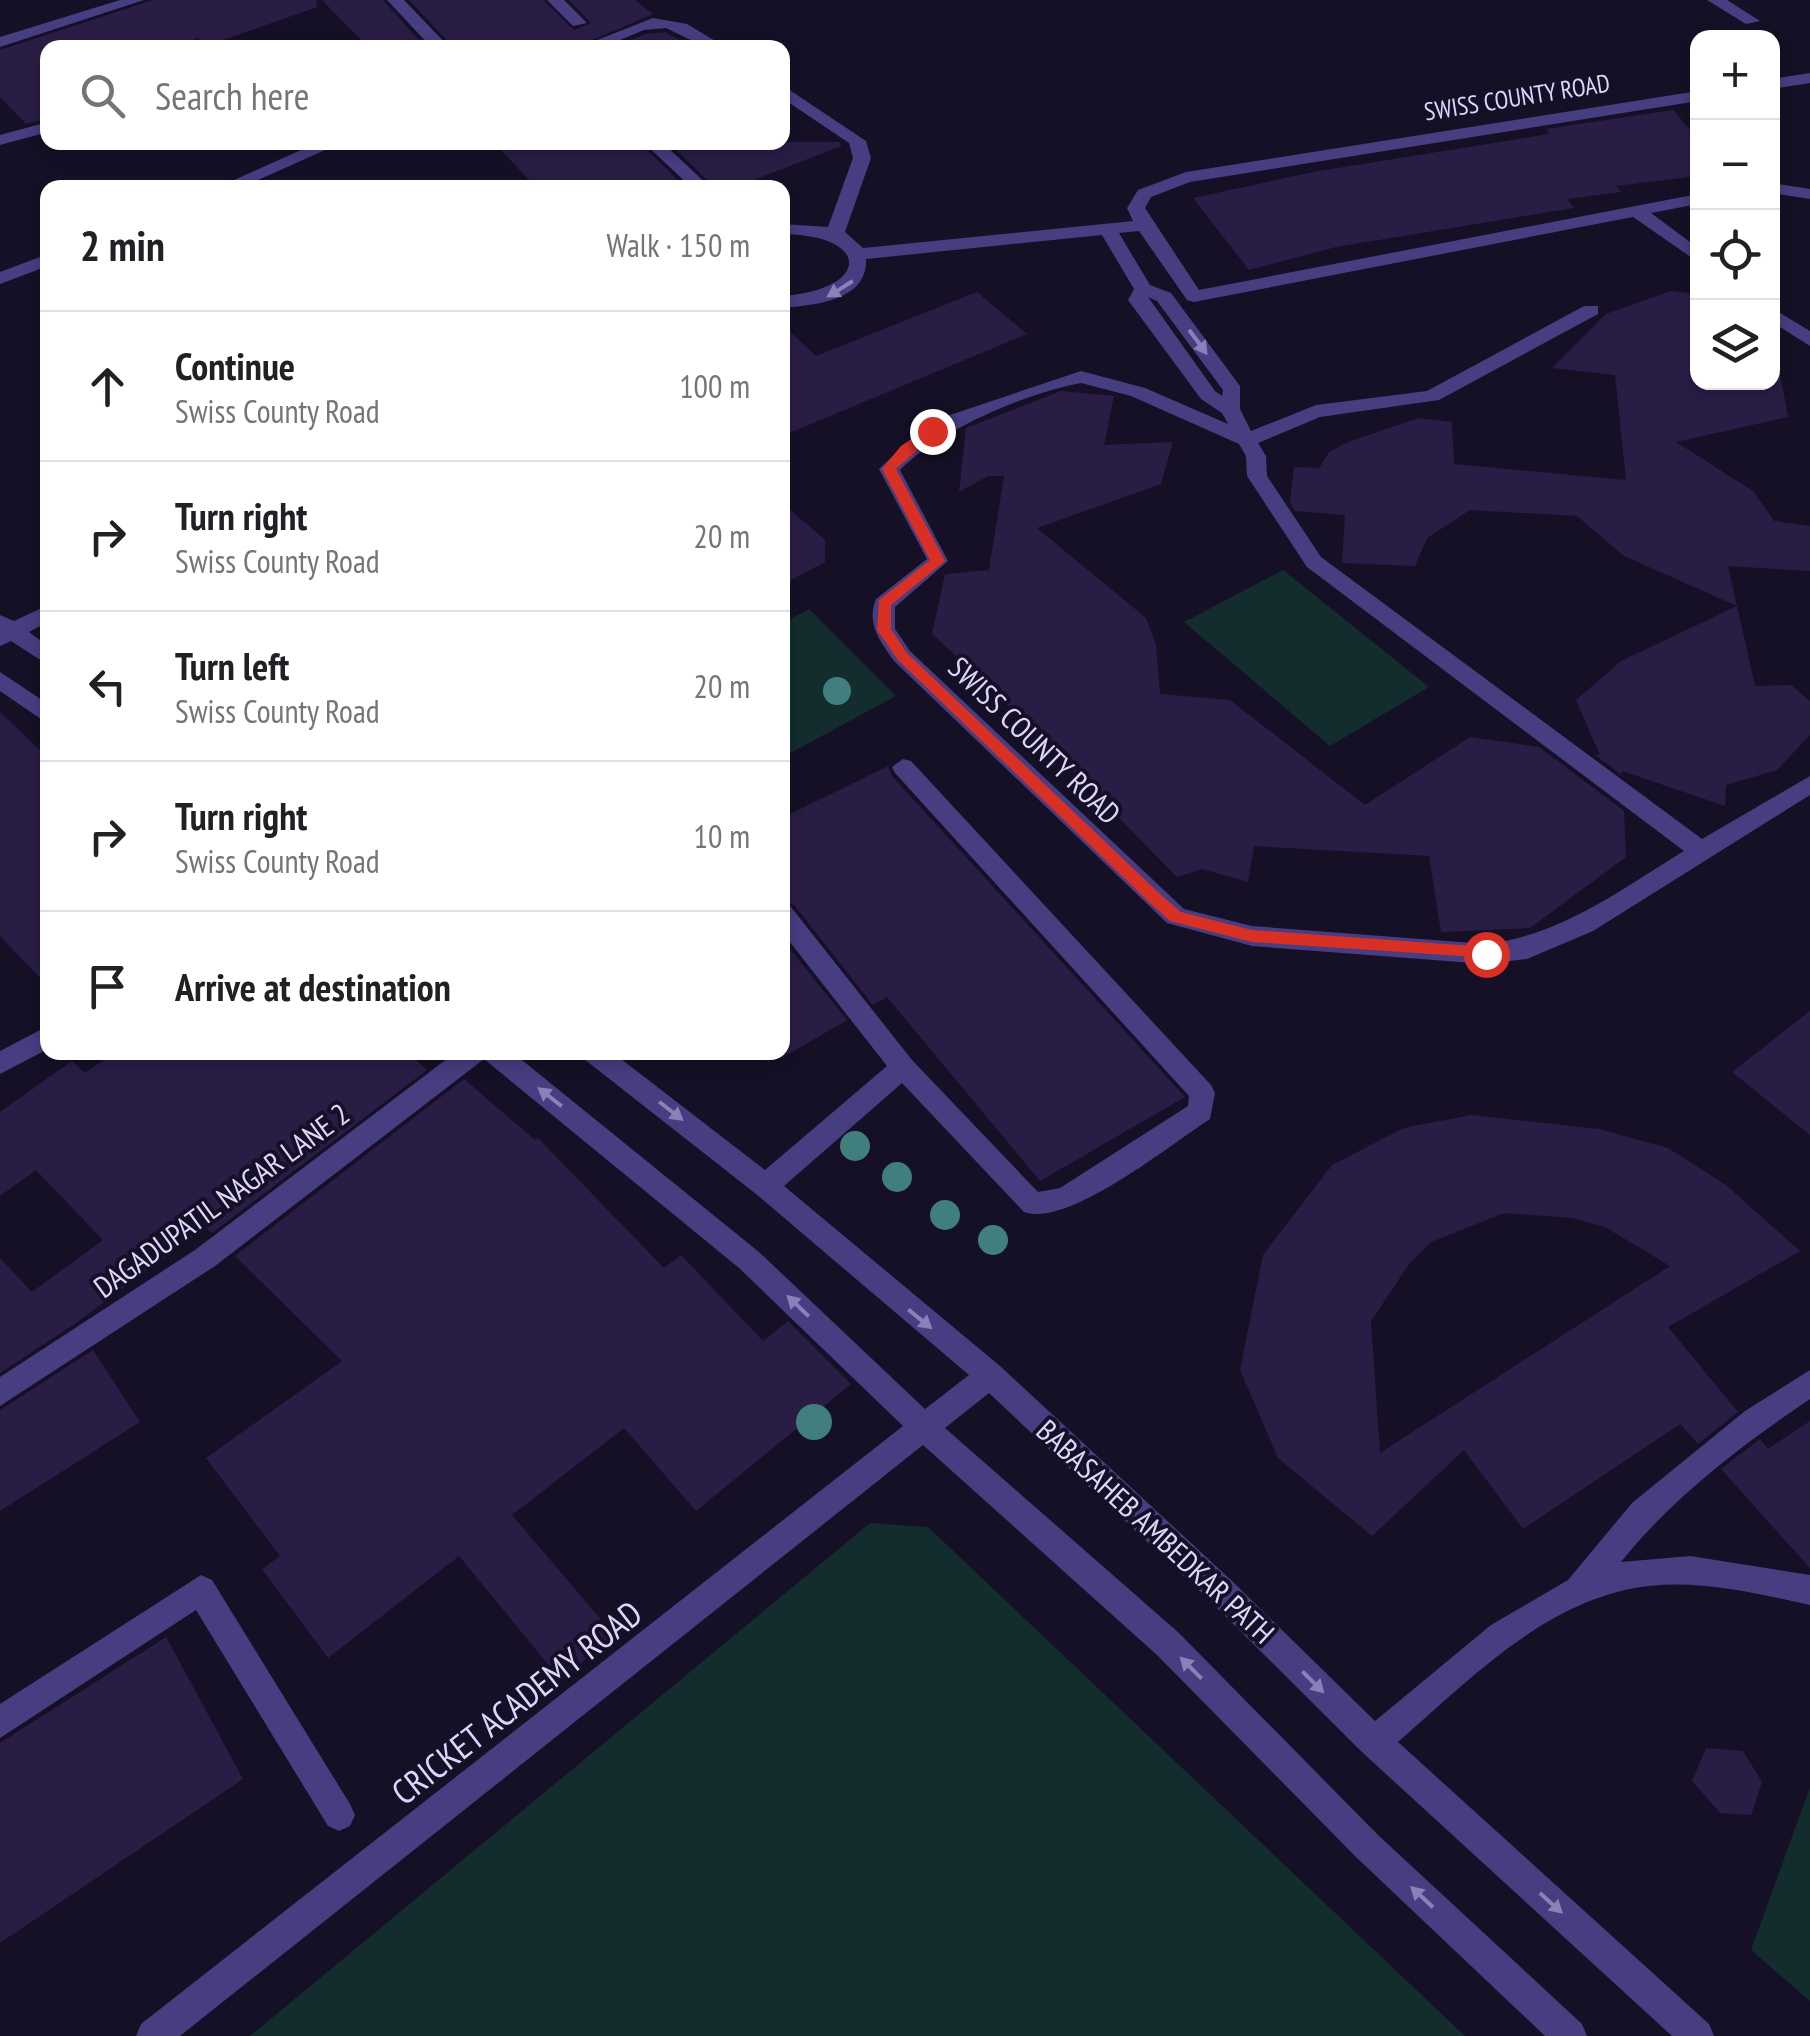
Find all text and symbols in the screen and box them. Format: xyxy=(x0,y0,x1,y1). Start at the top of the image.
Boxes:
map controls xyxy=(1690,30,1780,390)
button: + xyxy=(1690,30,1780,120)
search box xyxy=(40,40,790,150)
street label: SWISS COUNTY ROAD xyxy=(1422,67,1612,127)
icon: search xyxy=(75,68,130,123)
text: Search here xyxy=(155,71,309,120)
button: − xyxy=(1690,120,1780,210)
button: locate xyxy=(1690,210,1780,300)
text: 2 min xyxy=(80,218,165,273)
text: Walk · 150 m xyxy=(606,224,750,266)
one-way arrow xyxy=(826,279,853,298)
button: layers xyxy=(1690,300,1780,390)
one-way arrow xyxy=(1187,329,1207,355)
text: Continue xyxy=(175,341,295,390)
icon: ahead xyxy=(80,359,135,414)
text: 100 m xyxy=(679,365,750,407)
text: Swiss County Road xyxy=(175,390,380,432)
route end xyxy=(910,409,956,455)
text: Turn right xyxy=(175,491,307,540)
icon: right xyxy=(80,509,135,564)
text: 20 m xyxy=(694,515,750,557)
text: Swiss County Road xyxy=(175,540,380,582)
text: Turn left xyxy=(175,641,289,690)
street label: SWISS COUNTY ROAD xyxy=(941,648,1129,832)
icon: left xyxy=(80,659,135,714)
text: 20 m xyxy=(694,665,750,707)
text: Swiss County Road xyxy=(175,690,380,732)
text: Turn right xyxy=(175,791,307,840)
icon: right xyxy=(80,809,135,864)
text: 10 m xyxy=(694,815,750,857)
text: Swiss County Road xyxy=(175,840,380,882)
route start xyxy=(1464,932,1510,978)
icon: arrive xyxy=(80,959,135,1014)
text: Arrive at destination xyxy=(175,962,451,1011)
one-way arrow xyxy=(537,1086,563,1107)
street label: DAGADUPATIL NAGAR LANE 2 xyxy=(86,1094,357,1306)
one-way arrow xyxy=(658,1100,683,1121)
one-way arrow xyxy=(786,1295,810,1318)
one-way arrow xyxy=(908,1308,933,1329)
street label: BABASAHEB AMBEDKAR PATH xyxy=(1029,1410,1283,1651)
street label: CRICKET ACADEMY ROAD xyxy=(382,1590,651,1814)
one-way arrow xyxy=(1180,1657,1204,1681)
one-way arrow xyxy=(1301,1670,1325,1693)
one-way arrow xyxy=(1410,1886,1434,1909)
one-way arrow xyxy=(1539,1891,1563,1914)

